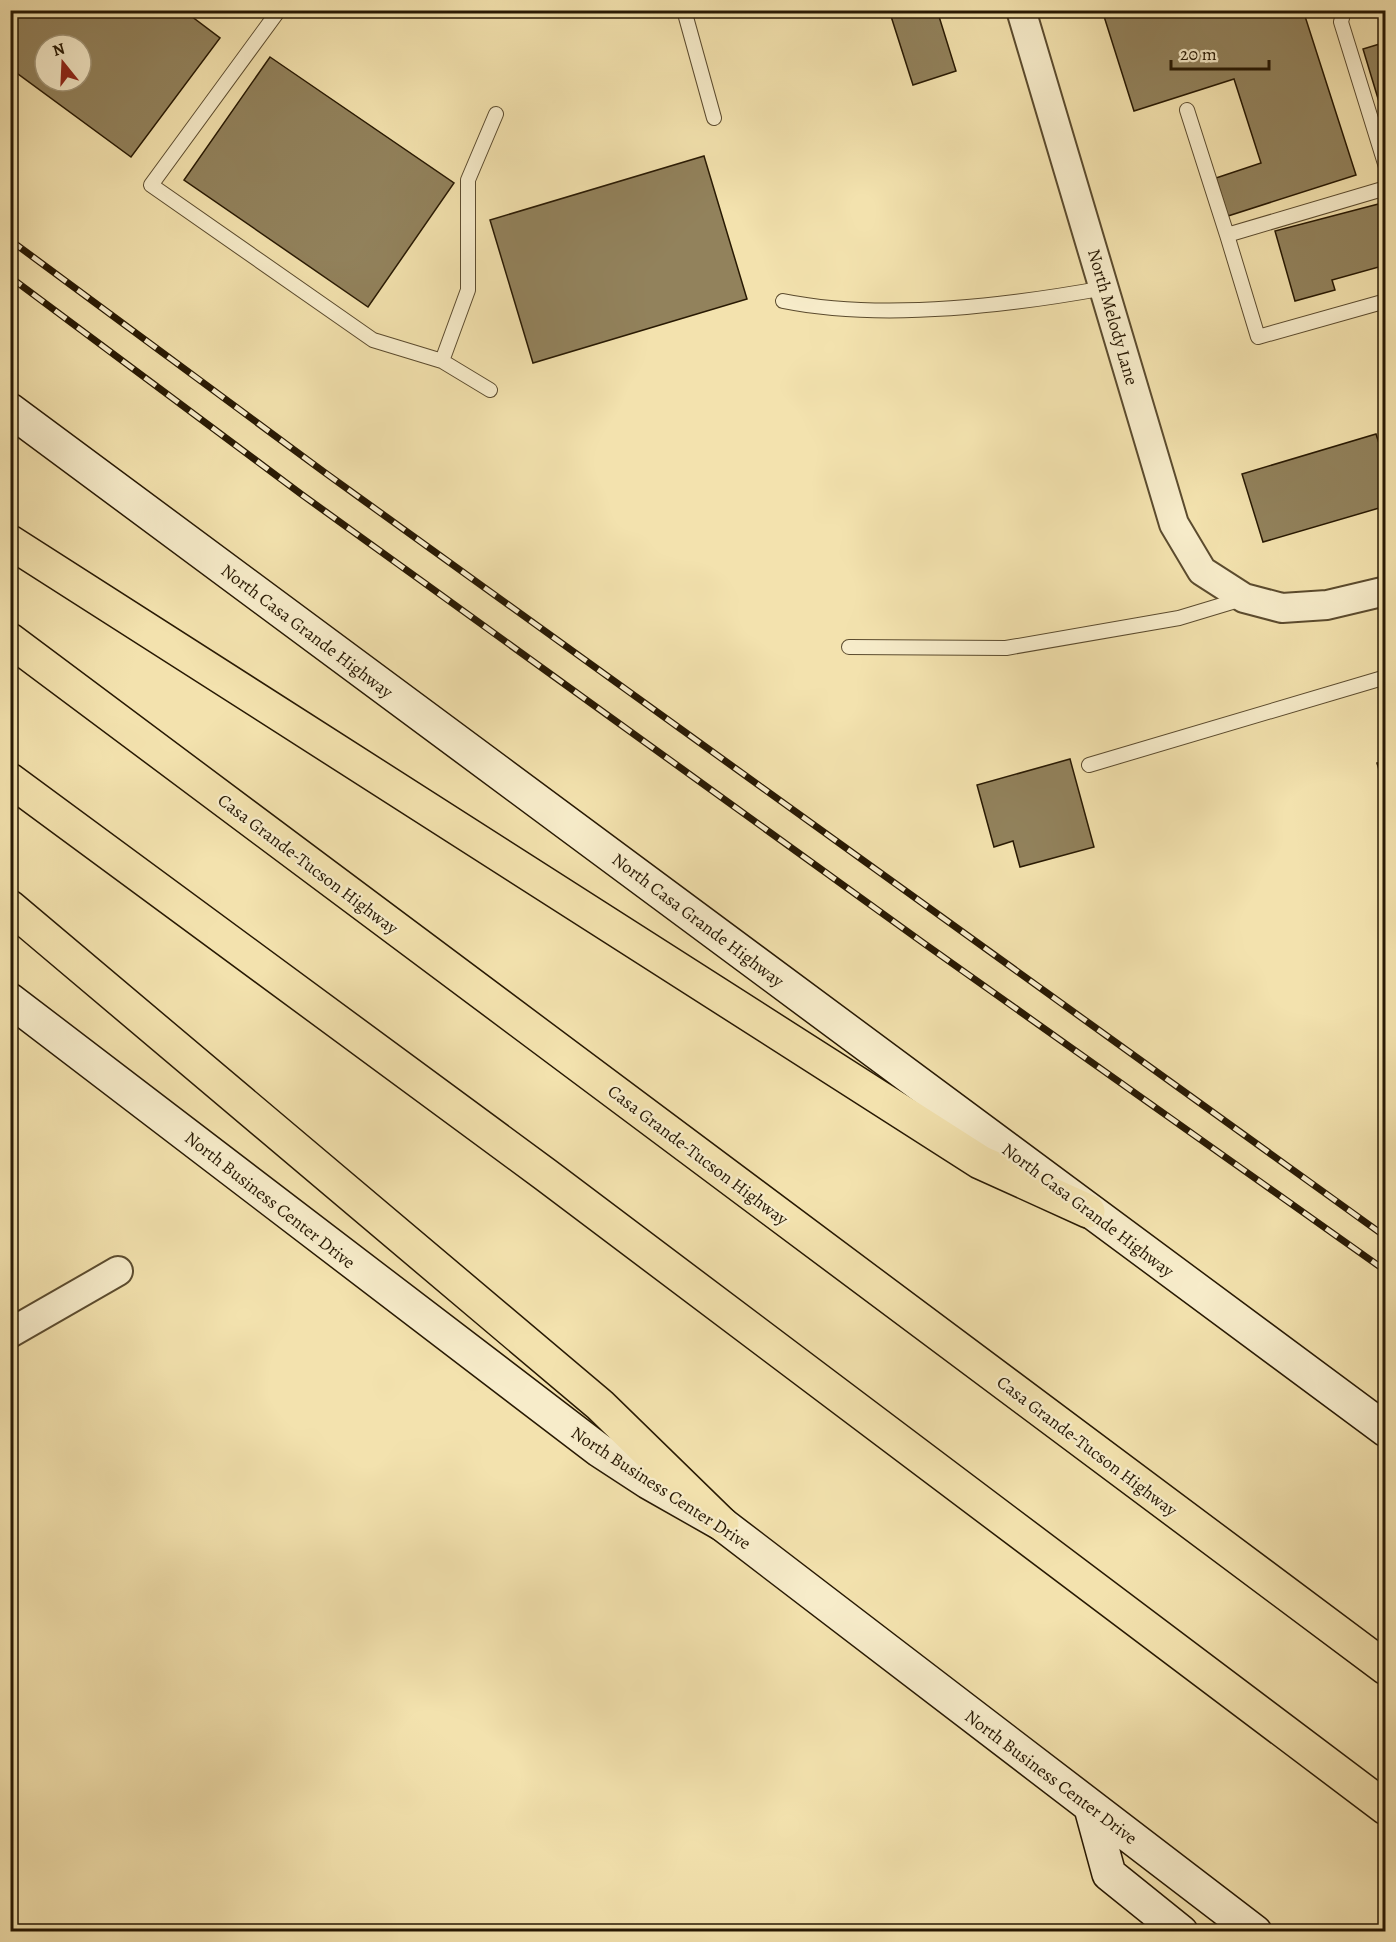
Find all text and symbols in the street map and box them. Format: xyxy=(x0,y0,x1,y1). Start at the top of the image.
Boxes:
north arrow xyxy=(33,33,93,93)
scale bar xyxy=(1171,33,1268,71)
text: N xyxy=(50,37,68,62)
text: 20 m xyxy=(1180,42,1217,66)
street label: North Melody Lane xyxy=(1082,246,1144,388)
street label: North Casa Grande Highway xyxy=(216,558,399,704)
street label: Casa Grande-Tucson Highway xyxy=(213,788,404,940)
street label: North Casa Grande Highway xyxy=(607,847,790,993)
street label: Casa Grande-Tucson Highway xyxy=(603,1079,794,1231)
street label: North Business Center Drive xyxy=(180,1126,360,1274)
street label: North Casa Grande Highway xyxy=(997,1137,1180,1283)
street label: Casa Grande-Tucson Highway xyxy=(992,1370,1183,1522)
street label: North Business Center Drive xyxy=(566,1421,756,1555)
street label: North Business Center Drive xyxy=(960,1704,1142,1850)

